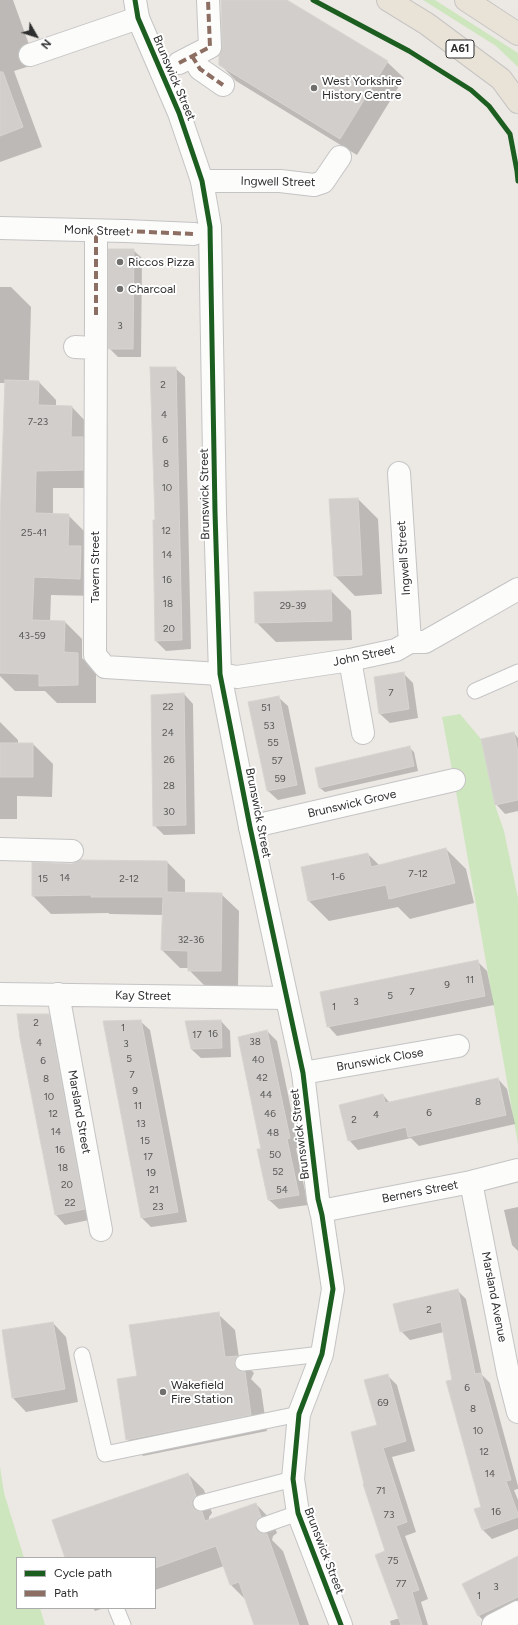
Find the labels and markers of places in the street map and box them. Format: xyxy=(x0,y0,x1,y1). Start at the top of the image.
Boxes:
place label: West Yorkshire History Centre xyxy=(322,74,402,102)
marker: West Yorkshire History Centre xyxy=(309,83,319,93)
place label: Riccos Pizza xyxy=(128,255,194,269)
marker: Riccos Pizza xyxy=(115,257,125,267)
place label: Charcoal xyxy=(128,282,176,296)
marker: Charcoal xyxy=(115,284,125,294)
place label: Wakefield Fire Station xyxy=(171,1378,233,1406)
marker: Wakefield Fire Station xyxy=(158,1387,168,1397)

